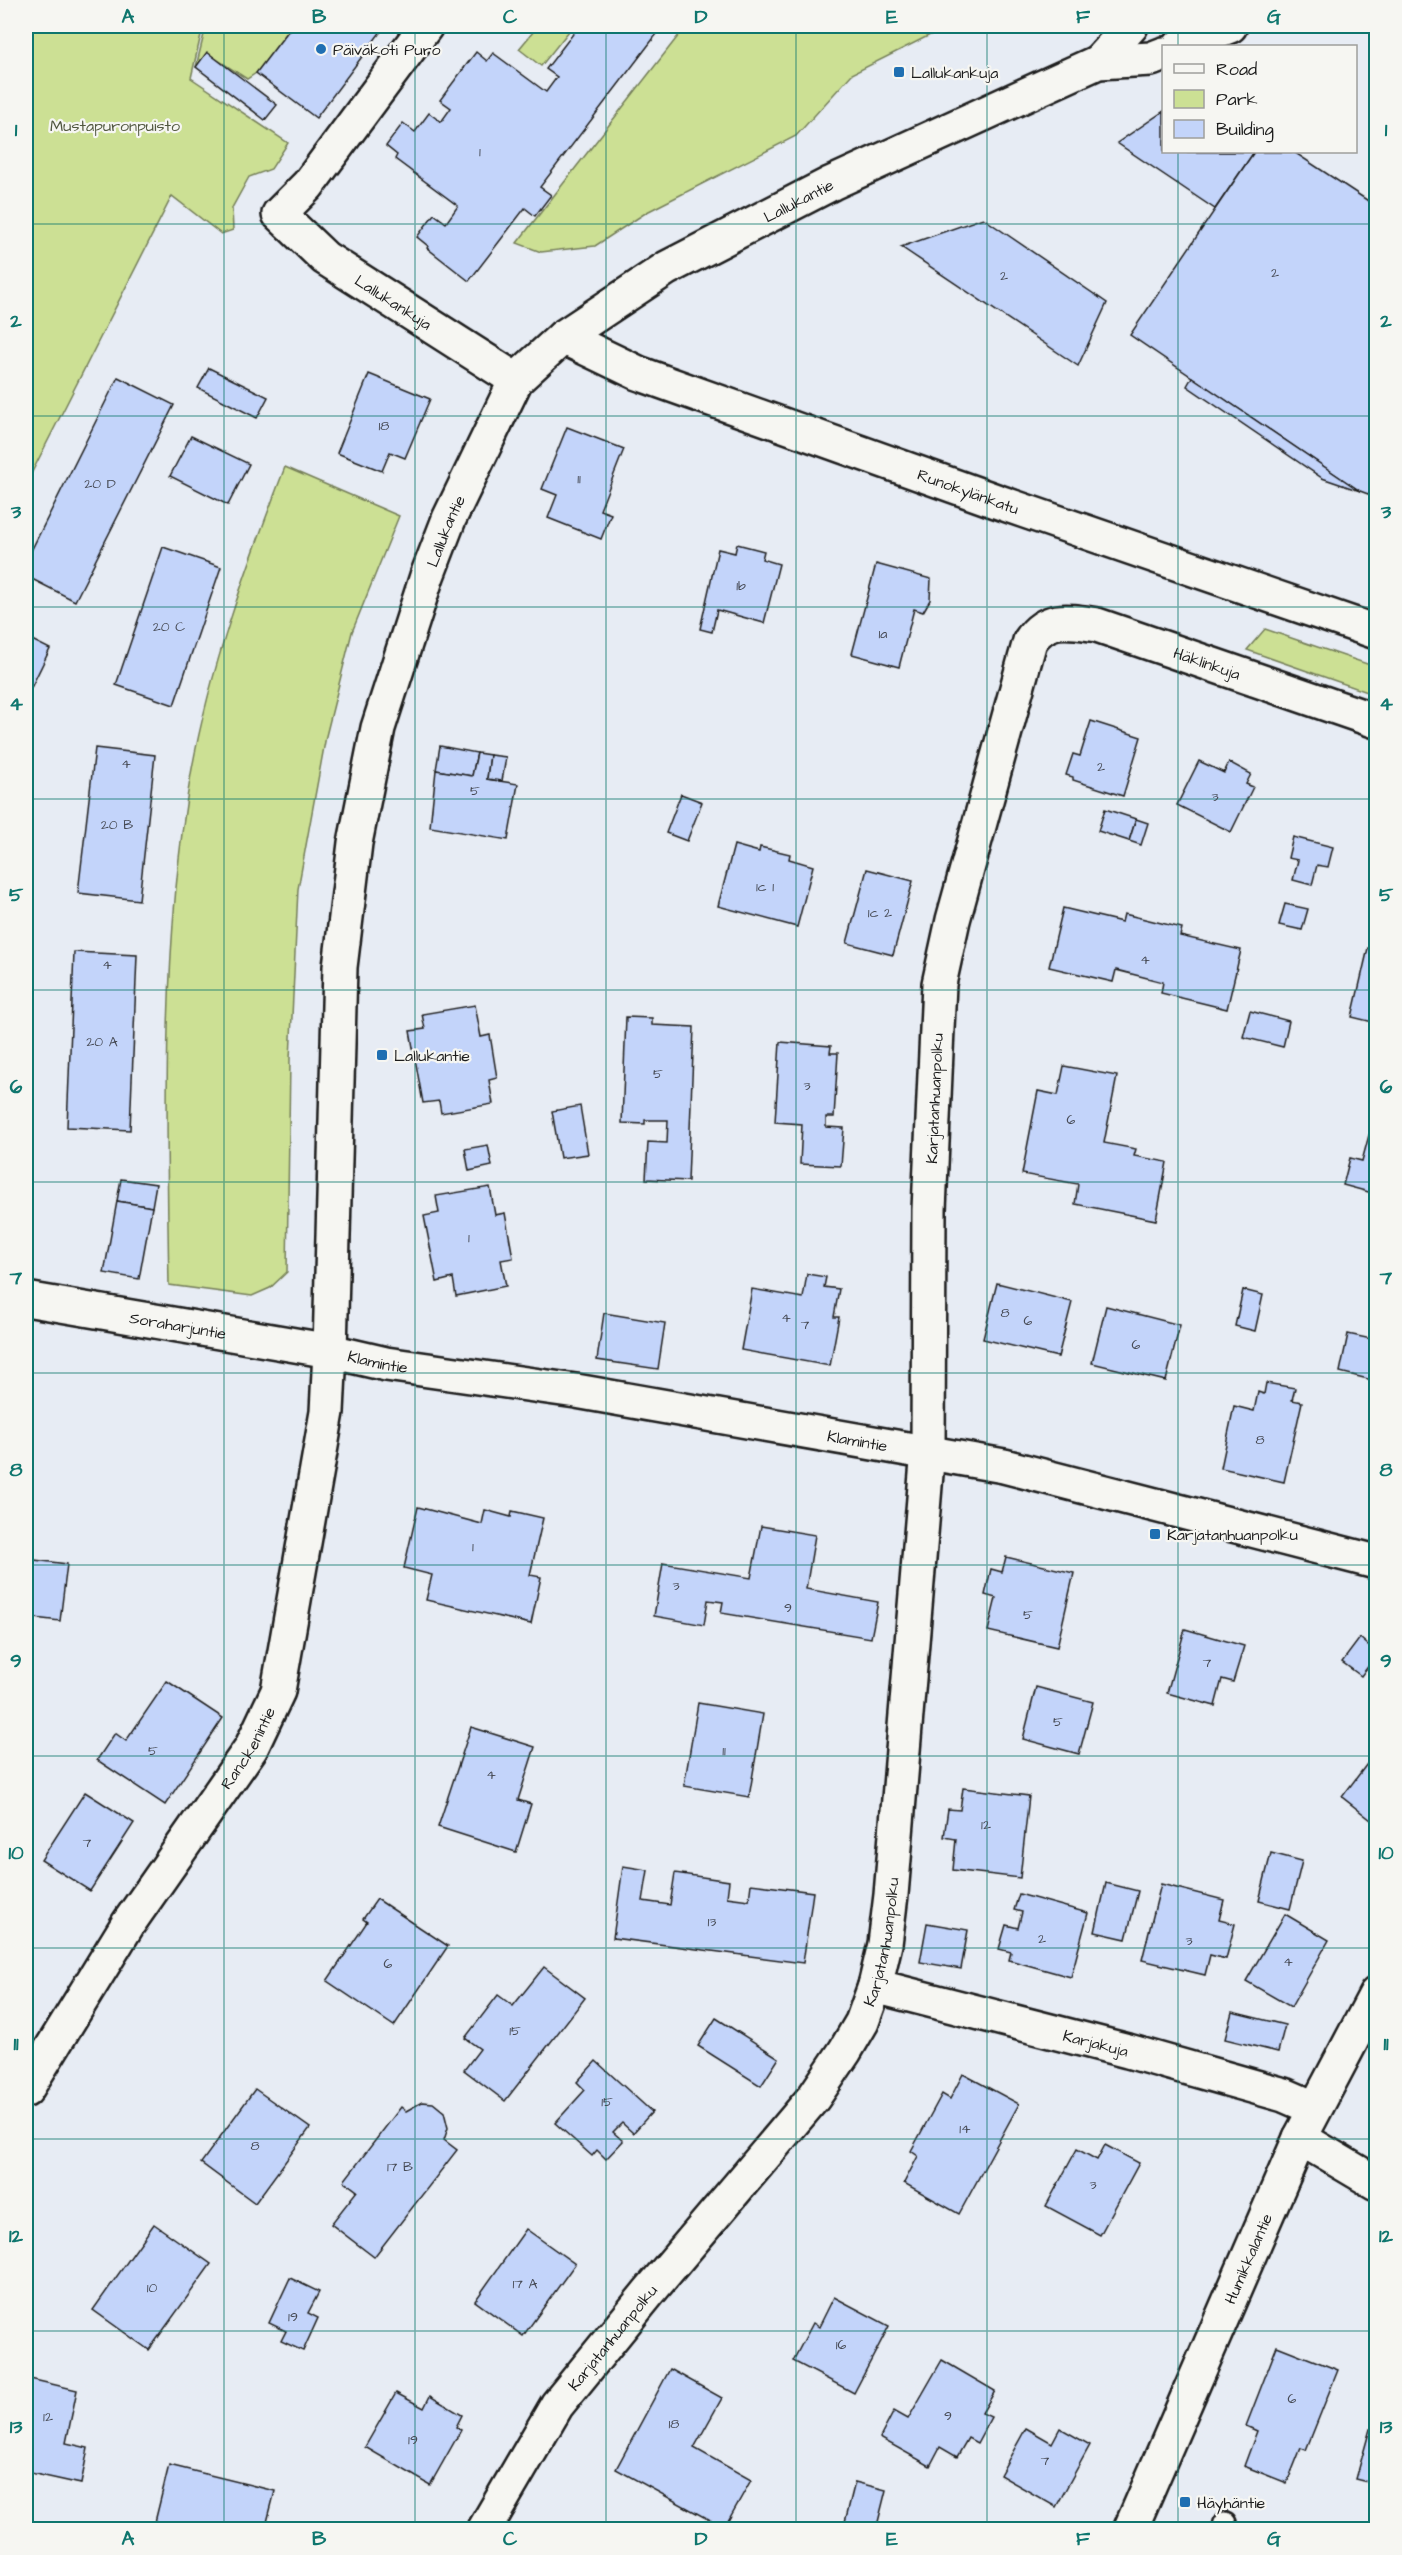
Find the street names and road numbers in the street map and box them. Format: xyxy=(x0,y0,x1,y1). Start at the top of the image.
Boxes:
street label: Lallukantie xyxy=(760,174,838,228)
street label: Lallukankuja xyxy=(350,270,436,335)
street label: Runokylänkatu xyxy=(914,464,1022,520)
street label: Lallukantie xyxy=(421,491,471,570)
street label: Häklinkuja xyxy=(1170,642,1243,686)
street label: Karjatanhuanpolku xyxy=(921,1033,949,1164)
street label: Soraharjuntie xyxy=(128,1307,228,1345)
street label: Klamintie xyxy=(345,1345,409,1379)
street label: Klamintie xyxy=(825,1425,889,1457)
street label: Ranckenintie xyxy=(216,1703,281,1794)
street label: Karjatanhuanpolku xyxy=(859,1877,904,2010)
street label: Karjakuja xyxy=(1061,2025,1131,2063)
street label: Humikkalantie xyxy=(1219,2210,1278,2308)
street label: Karjatanhuanpolku xyxy=(563,2280,663,2396)

